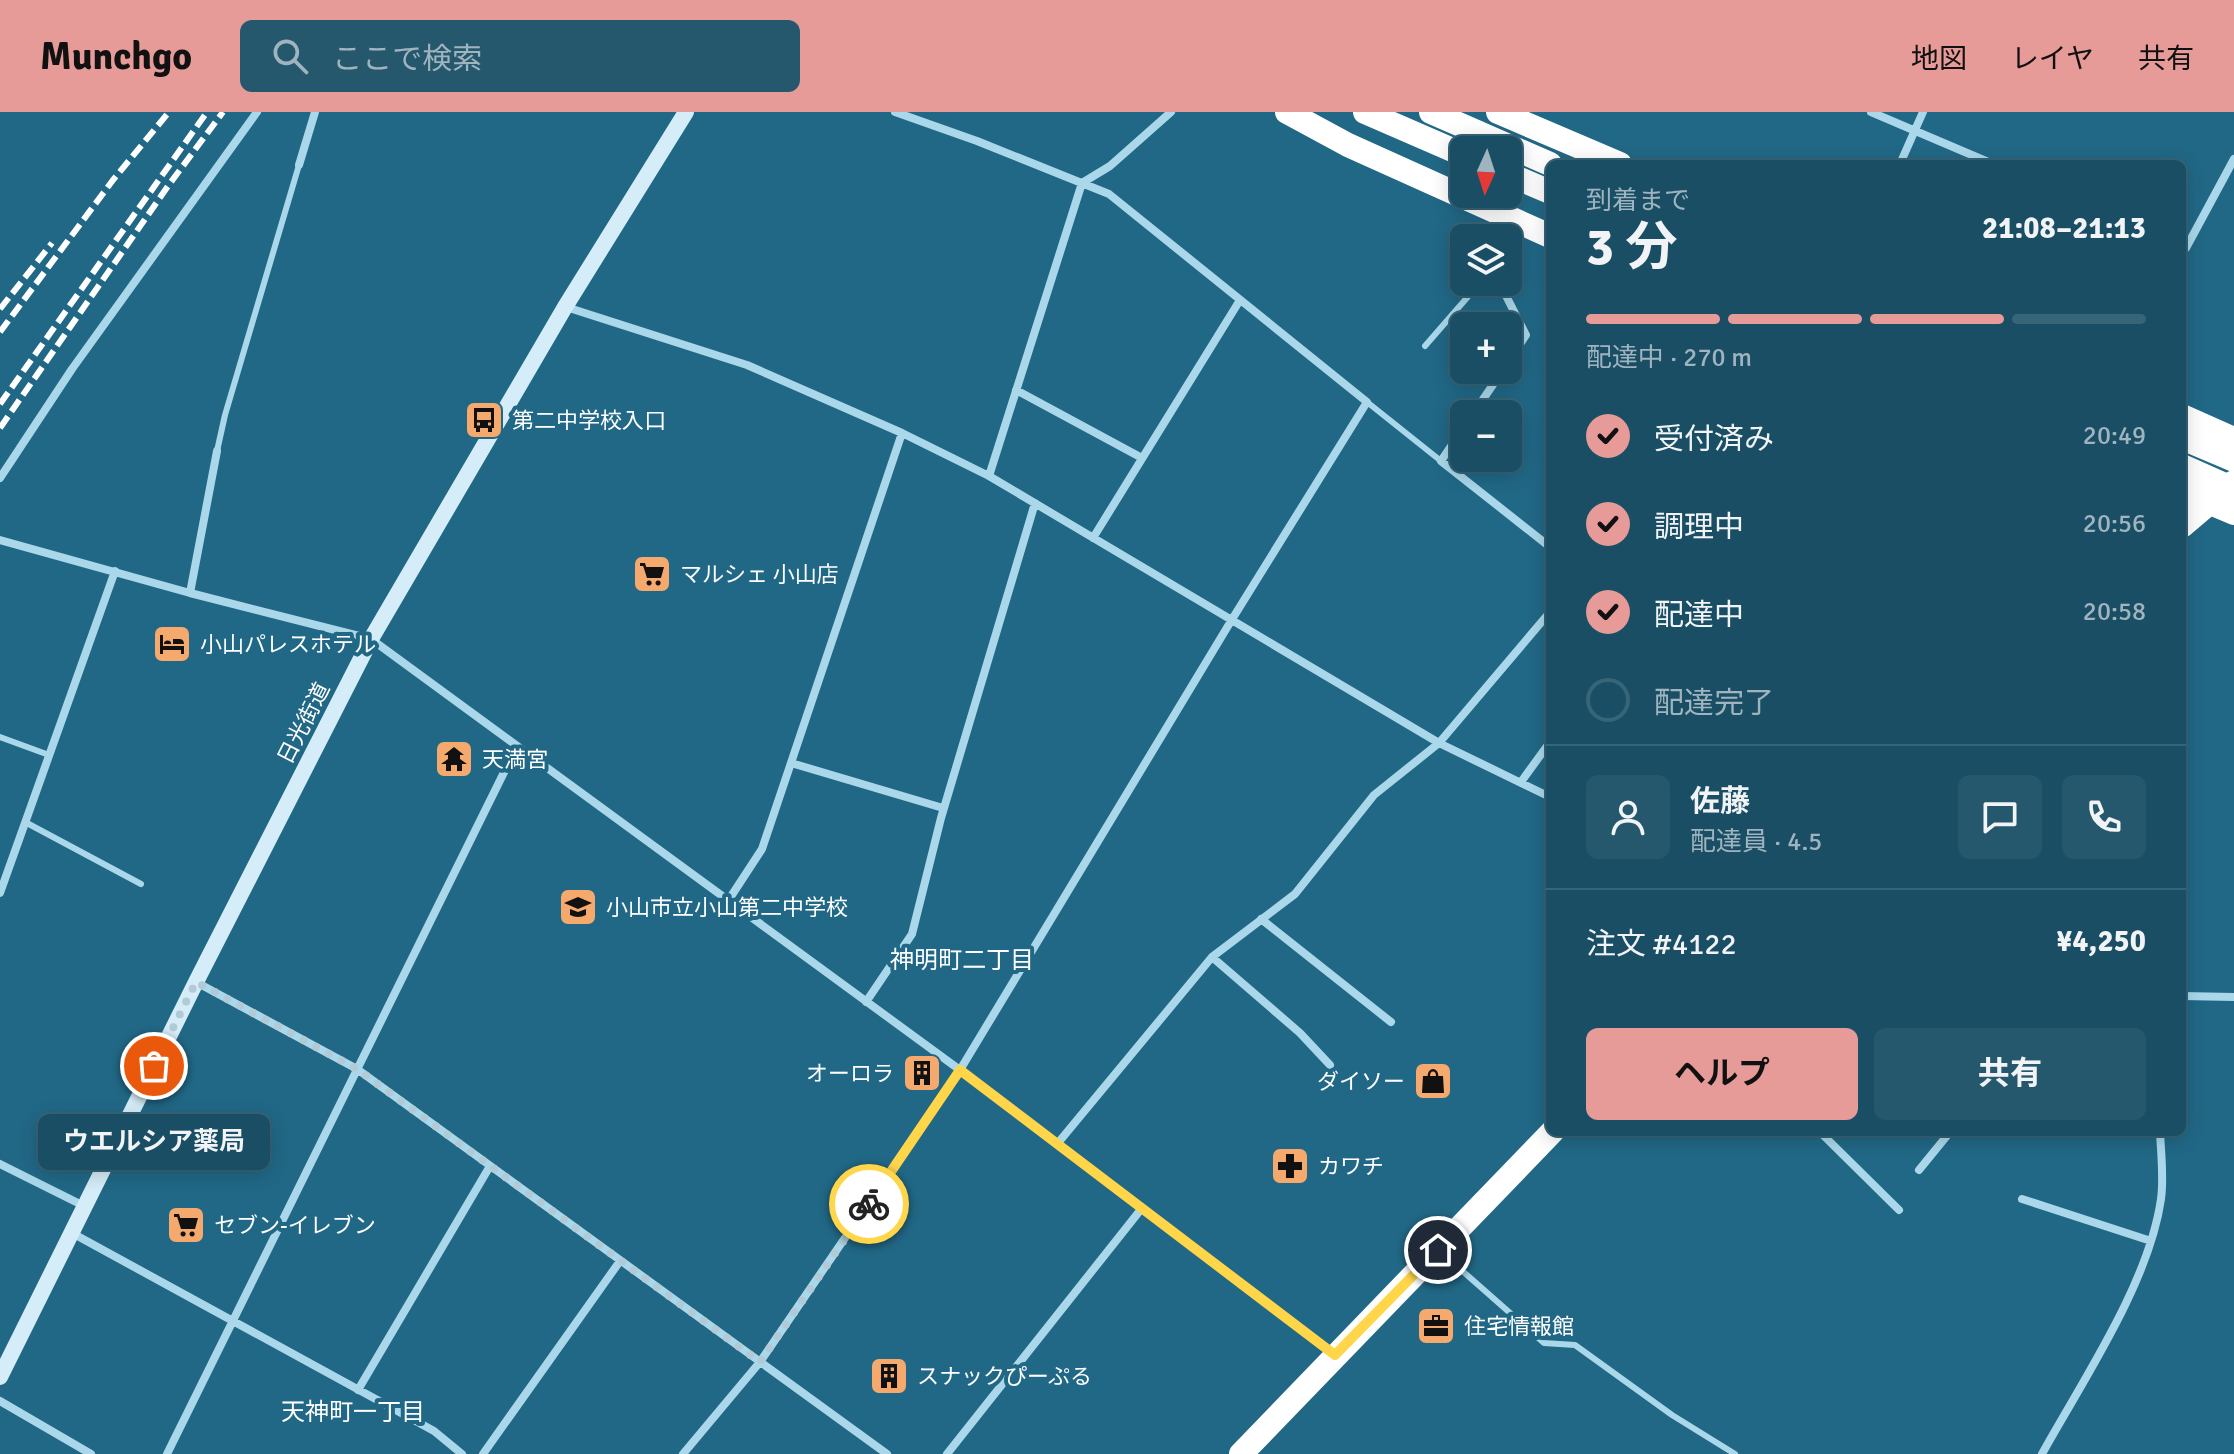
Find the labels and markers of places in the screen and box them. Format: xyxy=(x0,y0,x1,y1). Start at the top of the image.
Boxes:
bus stop icon: 第二中学校入口 xyxy=(463,399,505,441)
place label: 第二中学校入口 xyxy=(512,407,666,434)
supermarket icon: マルシェ 小山店 xyxy=(631,553,673,595)
place label: マルシェ 小山店 xyxy=(680,561,839,588)
hotel icon: 小山パレスホテル xyxy=(151,623,193,665)
place label: 小山パレスホテル xyxy=(200,631,376,658)
temple icon: 天満宮 xyxy=(433,738,475,780)
place label: 天満宮 xyxy=(482,746,548,773)
school or university icon: 小山市立小山第二中学校 xyxy=(557,886,599,928)
place label: 小山市立小山第二中学校 xyxy=(606,894,848,921)
pin xyxy=(120,1032,188,1100)
building icon: オーロラ xyxy=(901,1052,943,1094)
place label: オーロラ xyxy=(806,1060,894,1087)
shop icon: ダイソー xyxy=(1412,1060,1454,1102)
place label: ダイソー xyxy=(1317,1068,1405,1095)
callout: ウエルシア薬局 xyxy=(38,1114,270,1170)
pharmacy icon: カワチ xyxy=(1269,1145,1311,1187)
place label: カワチ xyxy=(1318,1153,1384,1180)
supermarket icon: セブン-イレブン xyxy=(165,1204,207,1246)
place label: セブン-イレブン xyxy=(214,1212,376,1239)
pin xyxy=(1404,1216,1472,1284)
office icon: 住宅情報館 xyxy=(1415,1305,1457,1347)
place label: 住宅情報館 xyxy=(1464,1313,1574,1340)
building icon: スナックぴーぷる xyxy=(868,1355,910,1397)
place label: スナックぴーぷる xyxy=(917,1363,1092,1390)

